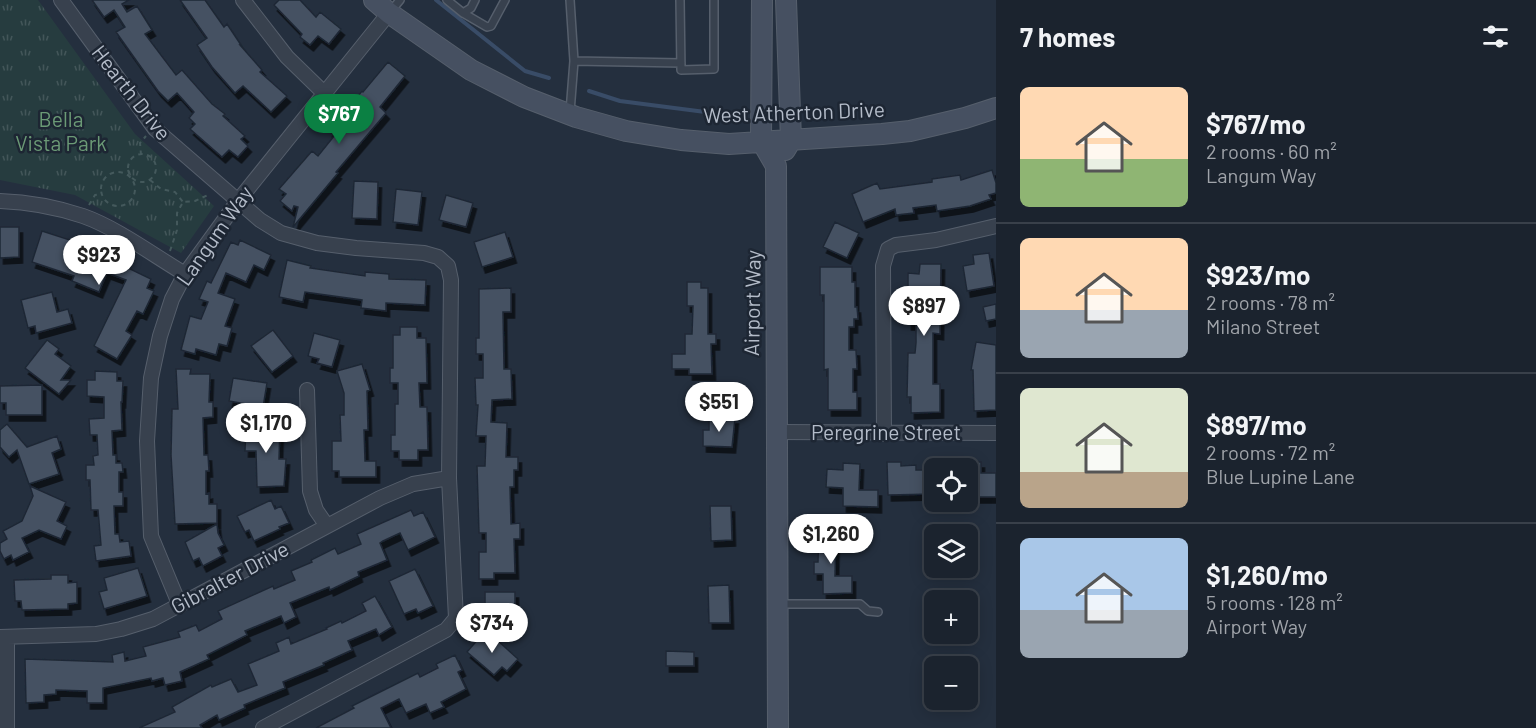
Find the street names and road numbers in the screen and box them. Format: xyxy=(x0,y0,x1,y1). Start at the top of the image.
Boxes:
street label: Hearth Drive xyxy=(87,40,177,144)
street label: West Atherton Drive xyxy=(703,96,885,127)
street label: Langum Way xyxy=(170,180,257,290)
street label: Airport Way xyxy=(738,249,765,356)
street label: Peregrine Street xyxy=(811,419,961,444)
street label: Gibralter Drive xyxy=(166,535,293,618)

